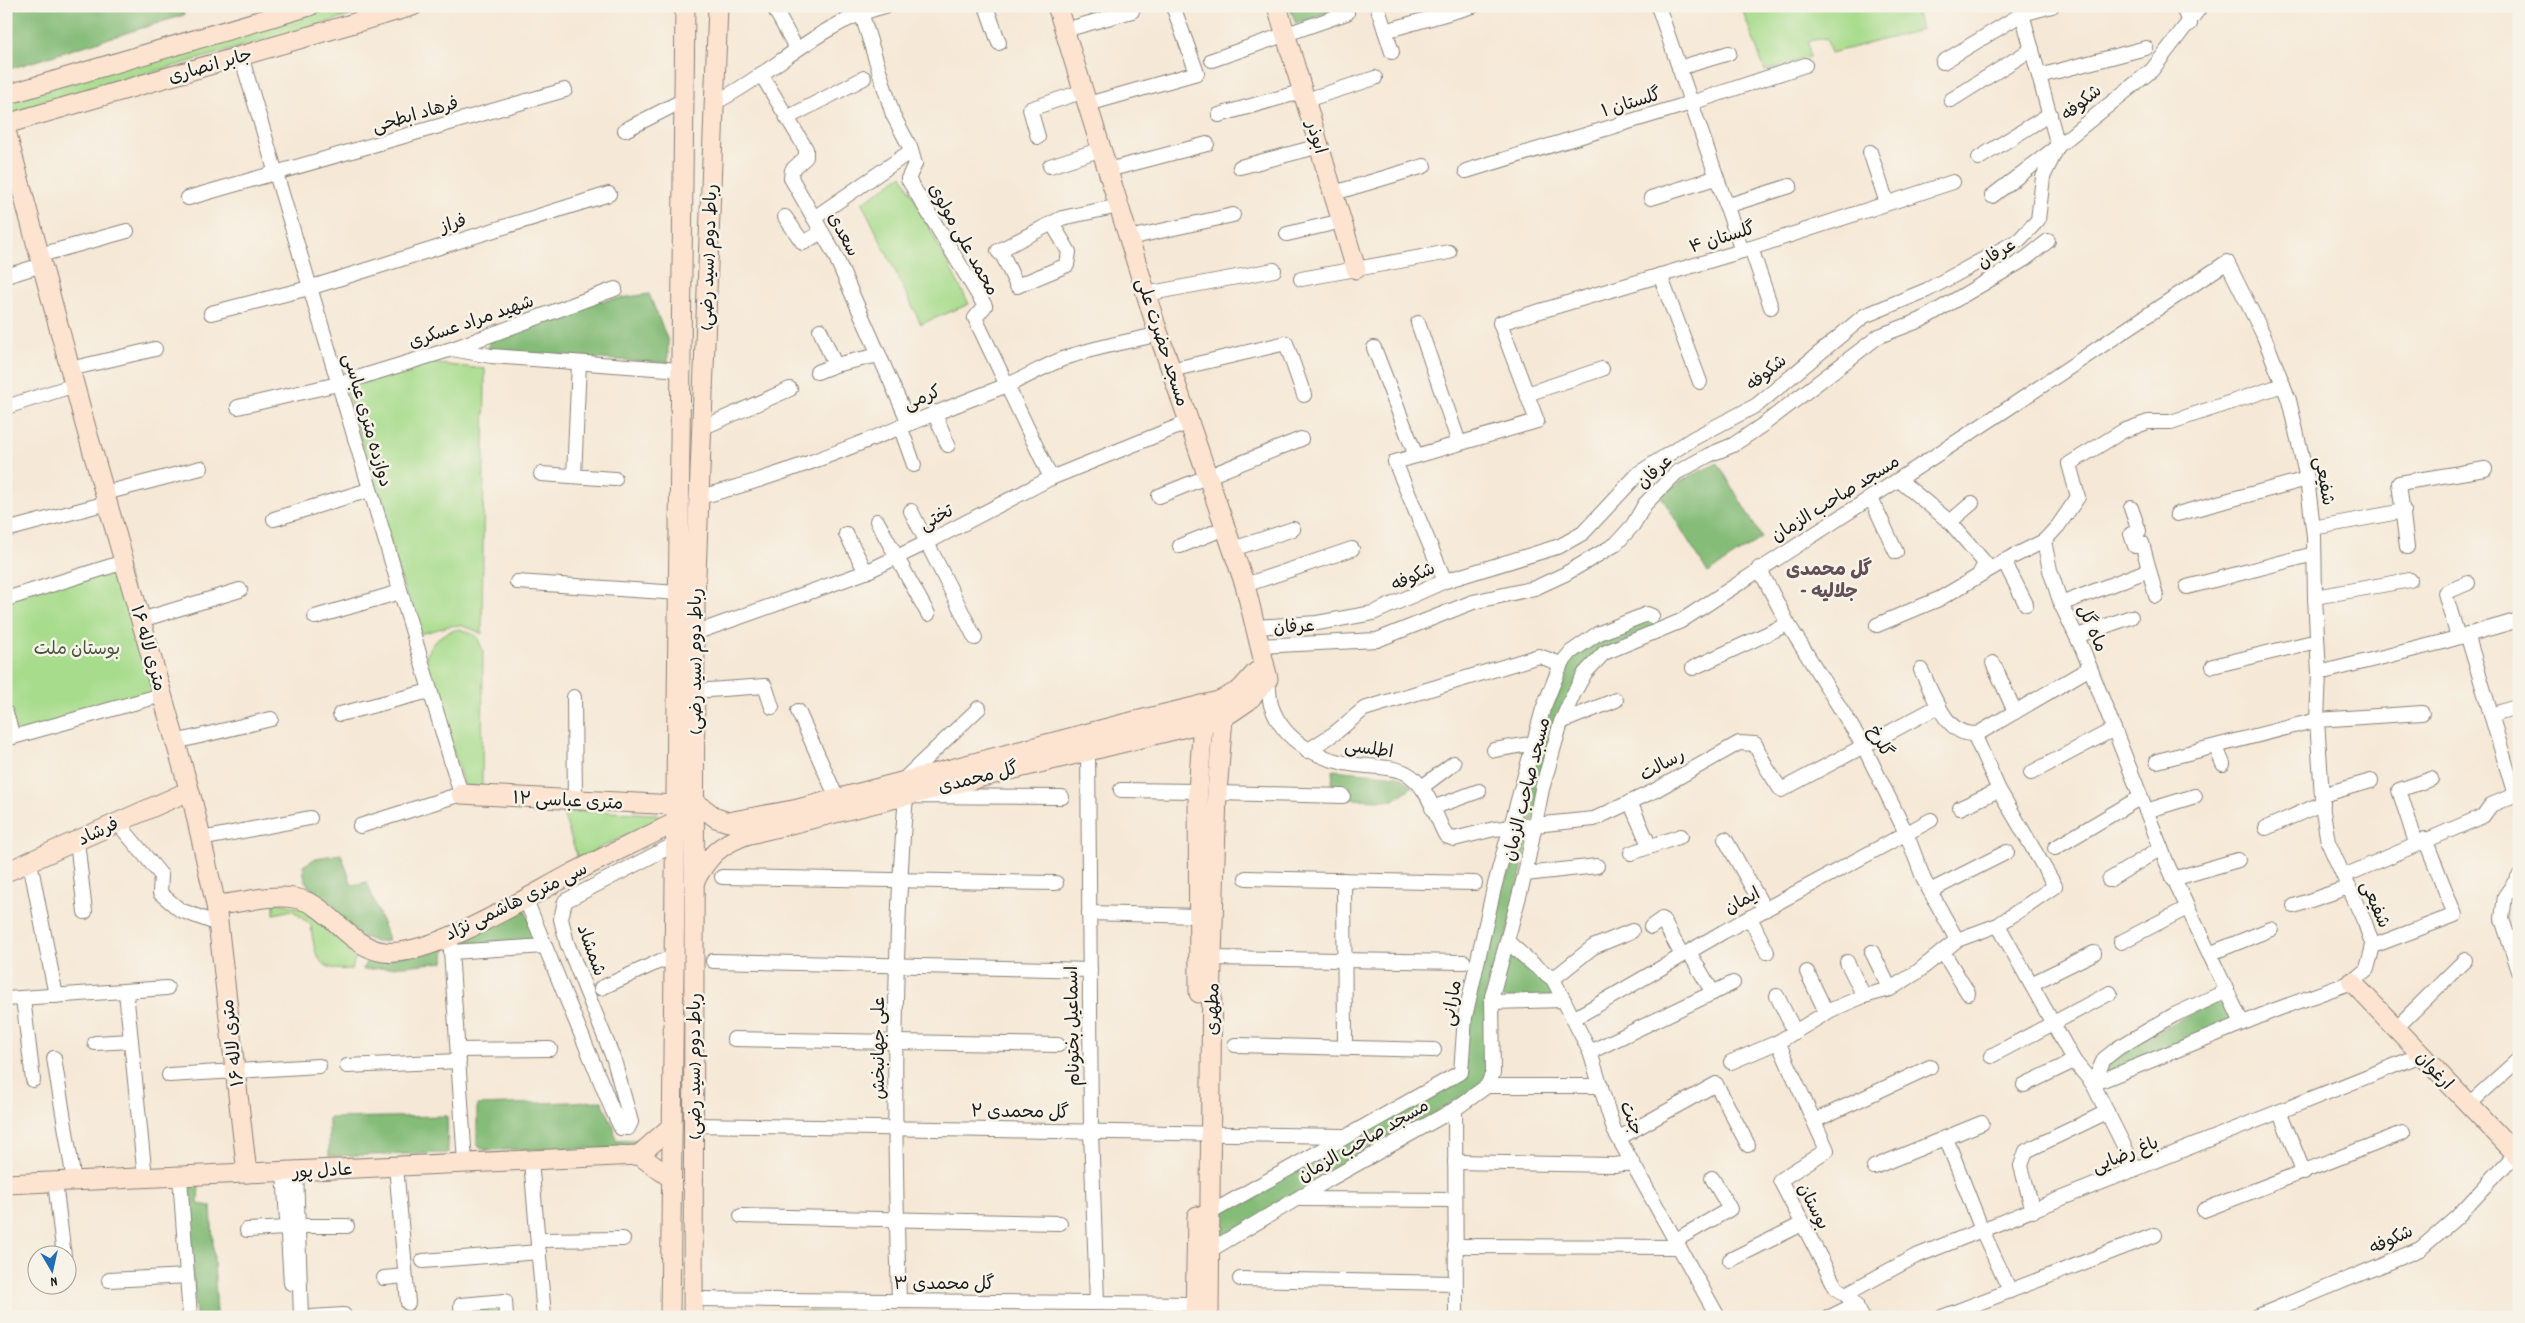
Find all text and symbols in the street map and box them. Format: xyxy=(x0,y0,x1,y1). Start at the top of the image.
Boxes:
street label: جابر انصاری xyxy=(166,44,256,91)
street label: شکوفه xyxy=(2057,80,2108,128)
street label: گلستان ۱ xyxy=(1599,83,1665,125)
street label: فرهاد ابطحی xyxy=(370,92,462,141)
street label: ابوذر xyxy=(1297,116,1331,157)
street label: محمد علی مولوی xyxy=(921,179,1003,301)
street label: رباط دوم (سید رضی) xyxy=(695,184,726,331)
street label: سعدی xyxy=(820,209,864,262)
street label: فراز xyxy=(436,210,470,242)
street label: گلستان ۴ xyxy=(1687,217,1759,261)
street label: عرفان xyxy=(1973,234,2021,276)
street label: مسجد حضرت علی xyxy=(1128,275,1193,410)
street label: شهید مراد عسکری xyxy=(406,290,538,356)
street label: شکوفه xyxy=(1742,350,1793,398)
street label: دوازده متری عباسی xyxy=(335,351,397,490)
street label: کرمی xyxy=(901,380,946,418)
street label: عرفان xyxy=(1632,450,1679,496)
street label: مسجد صاحب الزمان xyxy=(1767,450,1905,550)
street label: شفیعی xyxy=(2306,455,2339,508)
street label: تختی xyxy=(916,500,959,538)
district label: گل محمدی - جلالیه xyxy=(1786,557,1873,607)
street label: شکوفه xyxy=(1388,558,1440,599)
street label: رباط دوم (سید رضی) xyxy=(685,588,710,734)
street label: ماه گل xyxy=(2069,601,2112,657)
street label: ۱۶ متری لاله xyxy=(122,603,171,694)
street label: عرفان xyxy=(1273,615,1315,642)
park label: بوستان ملت xyxy=(34,638,120,663)
street label: مسجد صاحب الزمان xyxy=(1498,715,1558,864)
street label: گلرخ xyxy=(1860,722,1898,763)
street label: اطلسی xyxy=(1343,735,1395,766)
street label: رسالت xyxy=(1636,744,1690,789)
street label: گل محمدی xyxy=(936,757,1022,801)
street label: ۱۲ متری عباسی xyxy=(512,787,624,818)
street label: فرشاد xyxy=(75,813,124,854)
street label: سی متری هاشمی نژاد xyxy=(442,858,593,949)
street label: شفیعی xyxy=(2353,877,2395,933)
street label: ایمان xyxy=(1721,882,1766,922)
street label: شمشاد xyxy=(569,921,611,980)
street label: اسماعیل بختونام xyxy=(1061,966,1088,1086)
street label: مارانی xyxy=(1437,979,1470,1028)
street label: مطهری xyxy=(1202,982,1227,1036)
street label: رباط دوم (سید رضی) xyxy=(684,993,709,1139)
street label: ۱۶ متری لاله xyxy=(217,997,252,1088)
street label: علی جهانبخش xyxy=(868,997,893,1099)
street label: ارغوان xyxy=(2409,1047,2458,1097)
street label: مسجد صاحب الزمان xyxy=(1294,1095,1434,1190)
street label: جنت xyxy=(1612,1098,1648,1140)
street label: گل محمدی ۲ xyxy=(971,1100,1070,1127)
street label: باغ رضایی xyxy=(2089,1132,2163,1181)
street label: عادل پور xyxy=(290,1158,354,1187)
street label: بوستان xyxy=(1789,1180,1834,1235)
street label: شکوفه xyxy=(2366,1220,2418,1262)
north arrow xyxy=(28,1246,78,1296)
text: N xyxy=(49,1270,59,1291)
street label: گل محمدی ۳ xyxy=(894,1273,995,1298)

